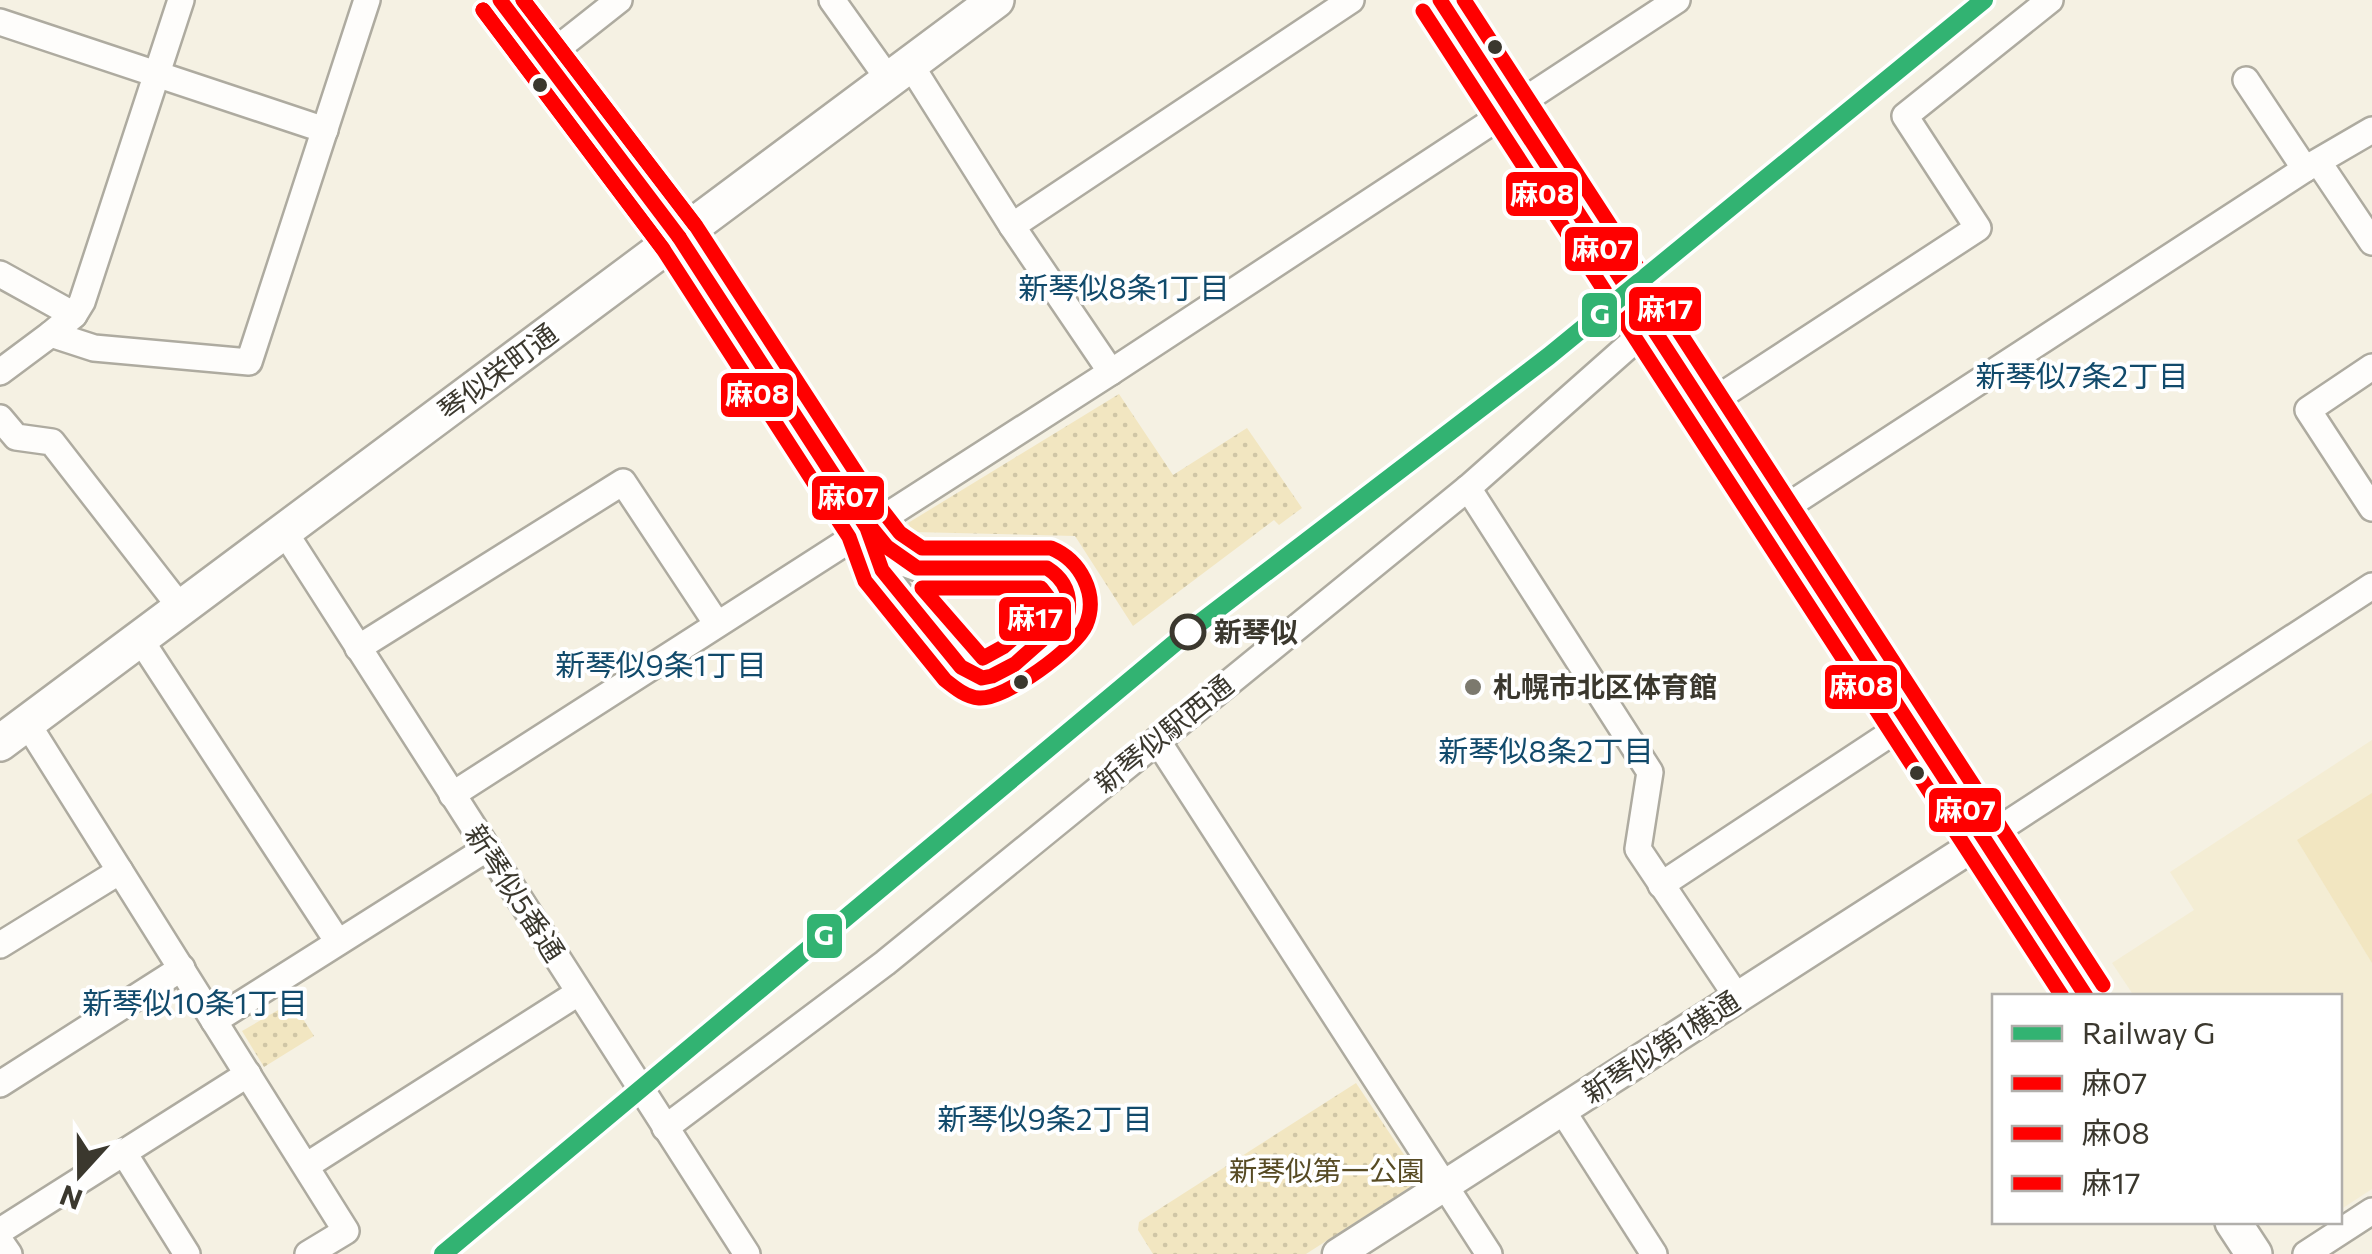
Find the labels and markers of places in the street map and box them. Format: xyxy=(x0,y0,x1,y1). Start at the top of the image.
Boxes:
unlabelled marker xyxy=(1485,37,1505,57)
unlabelled marker xyxy=(530,75,550,95)
place label: 新琴似 xyxy=(1214,614,1298,648)
marker: 新琴似 xyxy=(1171,615,1205,649)
place label: 札幌市北区体育館 xyxy=(1493,669,1717,703)
unlabelled marker xyxy=(1011,672,1031,692)
marker: 札幌市北区体育館 xyxy=(1462,676,1484,698)
unlabelled marker xyxy=(1907,763,1927,783)

